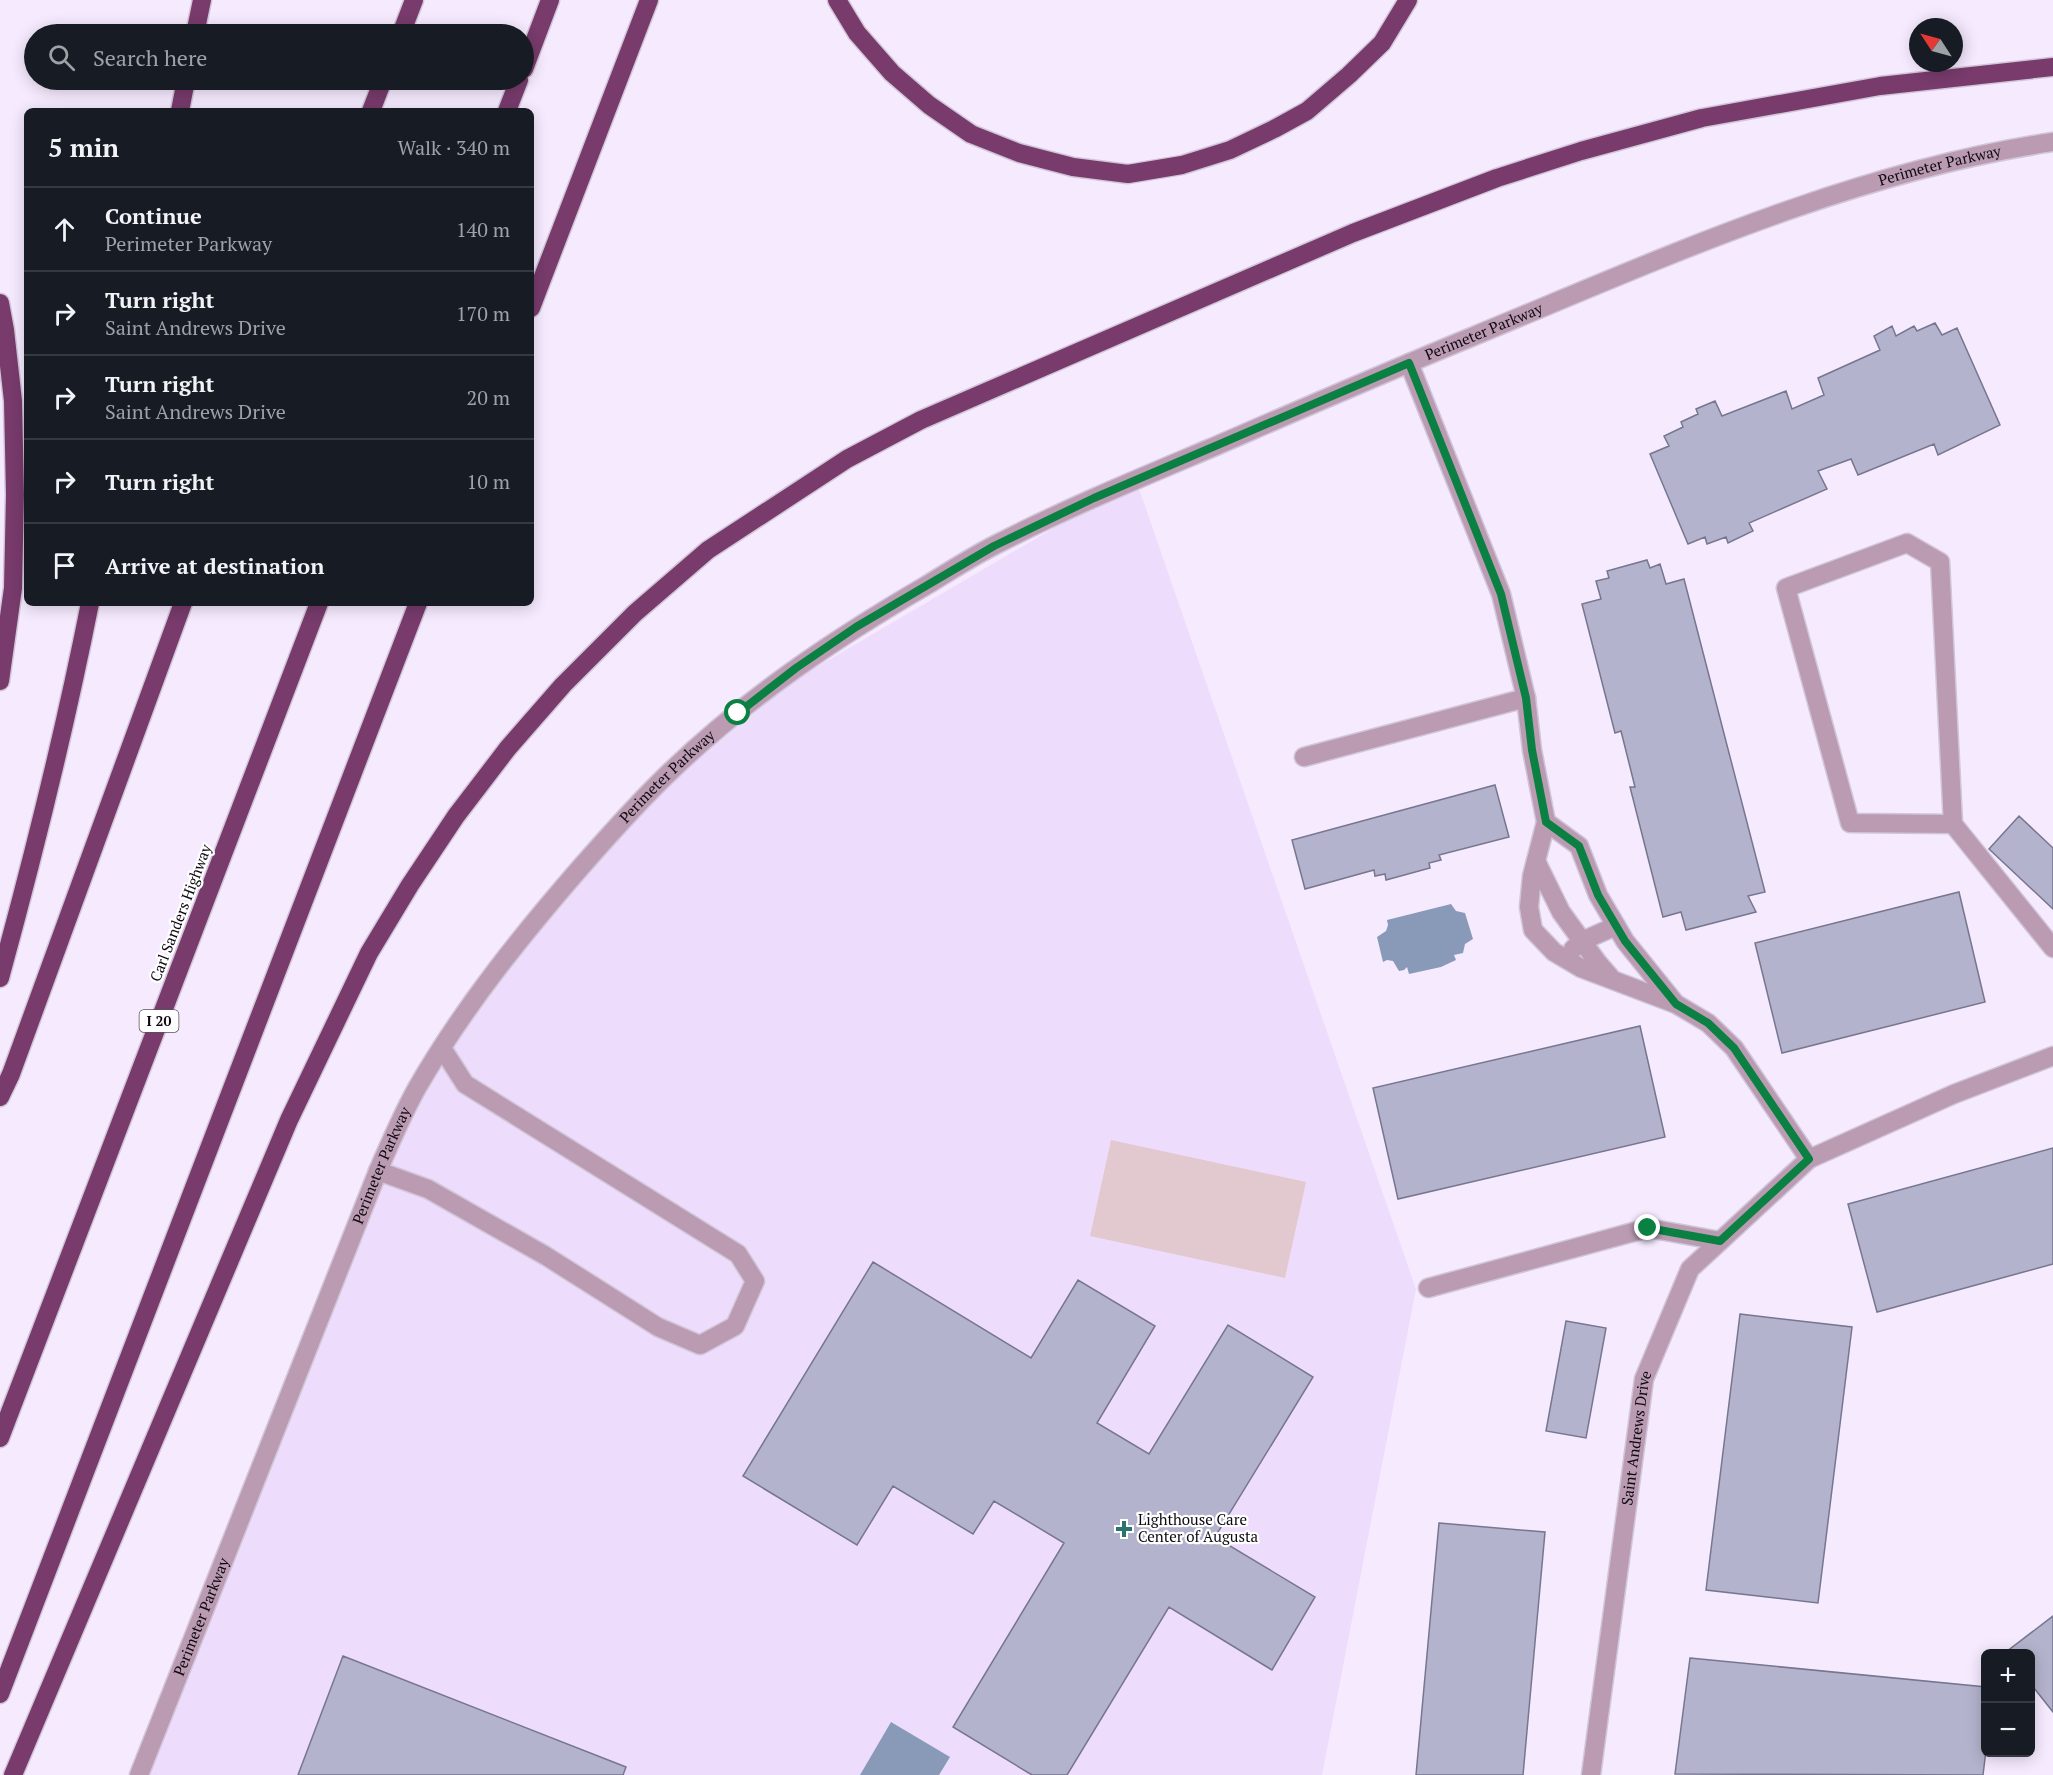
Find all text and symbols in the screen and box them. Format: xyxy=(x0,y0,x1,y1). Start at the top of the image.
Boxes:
north arrow xyxy=(1909,18,1963,72)
search box xyxy=(24,24,534,90)
icon: search xyxy=(45,41,78,74)
text: Search here xyxy=(93,43,207,72)
text: 5 min xyxy=(48,130,119,164)
text: Walk · 340 m xyxy=(398,134,510,161)
street label: Perimeter Parkway xyxy=(1876,140,2003,190)
text: Continue xyxy=(105,201,202,230)
icon: ahead xyxy=(48,213,81,246)
text: 140 m xyxy=(456,216,510,243)
text: Perimeter Parkway xyxy=(105,230,272,257)
text: Turn right xyxy=(105,285,214,314)
icon: right xyxy=(48,297,81,330)
street label: Perimeter Parkway xyxy=(1422,297,1546,364)
text: 170 m xyxy=(456,300,510,327)
text: Saint Andrews Drive xyxy=(105,314,286,341)
text: Turn right xyxy=(105,369,214,398)
icon: right xyxy=(48,381,81,414)
text: 20 m xyxy=(467,384,510,411)
text: Saint Andrews Drive xyxy=(105,398,286,425)
icon: right xyxy=(48,465,81,498)
text: Turn right xyxy=(105,467,214,496)
text: 10 m xyxy=(467,468,510,495)
icon: arrive xyxy=(48,549,81,582)
text: Arrive at destination xyxy=(105,551,324,580)
route start xyxy=(724,699,750,725)
street label: Perimeter Parkway xyxy=(614,725,719,827)
street label: Carl Sanders Highway xyxy=(145,841,216,984)
road number: I 20 xyxy=(140,1010,178,1032)
street label: Perimeter Parkway xyxy=(347,1103,415,1227)
route end xyxy=(1634,1214,1660,1240)
street label: Saint Andrews Drive xyxy=(1616,1367,1656,1506)
place label: Lighthouse Care Center of Augusta xyxy=(1138,1509,1258,1546)
marker: Lighthouse Care Center of Augusta xyxy=(1115,1520,1133,1538)
street label: Perimeter Parkway xyxy=(168,1554,233,1679)
map controls xyxy=(1981,1649,2035,1757)
button: + xyxy=(1981,1649,2035,1703)
button: − xyxy=(1981,1703,2035,1757)

